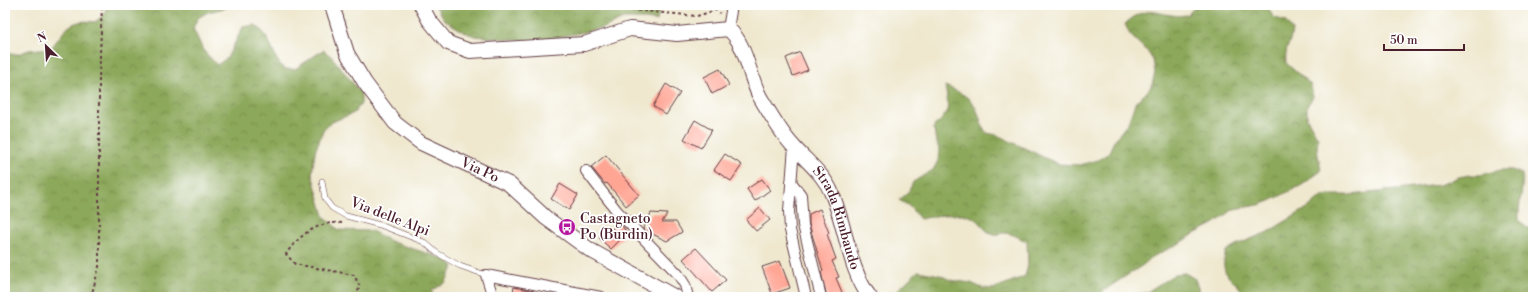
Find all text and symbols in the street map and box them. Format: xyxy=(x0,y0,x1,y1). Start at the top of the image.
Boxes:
north arrow xyxy=(26,26,66,66)
scale bar xyxy=(1384,26,1464,52)
text: N xyxy=(35,30,49,46)
text: 50 m xyxy=(1390,33,1418,48)
street label: Via Po xyxy=(457,153,502,187)
street label: Strada Rimbaudo xyxy=(808,163,864,273)
street label: Via delle Alpi xyxy=(347,193,433,241)
place label: Castagneto Po (Burdin) xyxy=(580,210,653,244)
bus stop icon: Castagneto Po (Burdin) xyxy=(557,217,577,237)

